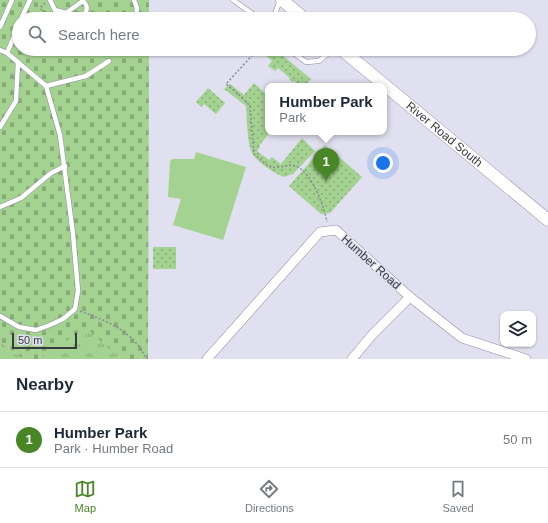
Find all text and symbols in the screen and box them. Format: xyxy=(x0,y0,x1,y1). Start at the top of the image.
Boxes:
search box xyxy=(12,12,536,56)
icon: search xyxy=(26,23,48,45)
text: Search here xyxy=(58,26,140,43)
popup xyxy=(265,83,387,135)
text: Humber Park xyxy=(279,93,373,110)
street label: River Road South xyxy=(403,99,485,170)
text: Park xyxy=(279,110,306,125)
pin: 1 xyxy=(313,148,339,181)
your location xyxy=(373,153,393,173)
street label: Humber Road xyxy=(339,232,403,292)
map controls xyxy=(500,311,536,347)
button: layers xyxy=(500,311,536,347)
scale bar xyxy=(12,331,77,350)
text: 50 m xyxy=(18,334,42,346)
text: Nearby xyxy=(16,375,74,394)
text: Humber Park xyxy=(54,424,147,441)
text: 1 xyxy=(25,432,33,447)
text: 50 m xyxy=(503,432,532,447)
text: Park · Humber Road xyxy=(54,441,173,456)
tab: Map xyxy=(74,478,96,514)
tab: Directions xyxy=(245,478,294,514)
tab: Saved xyxy=(442,478,474,514)

